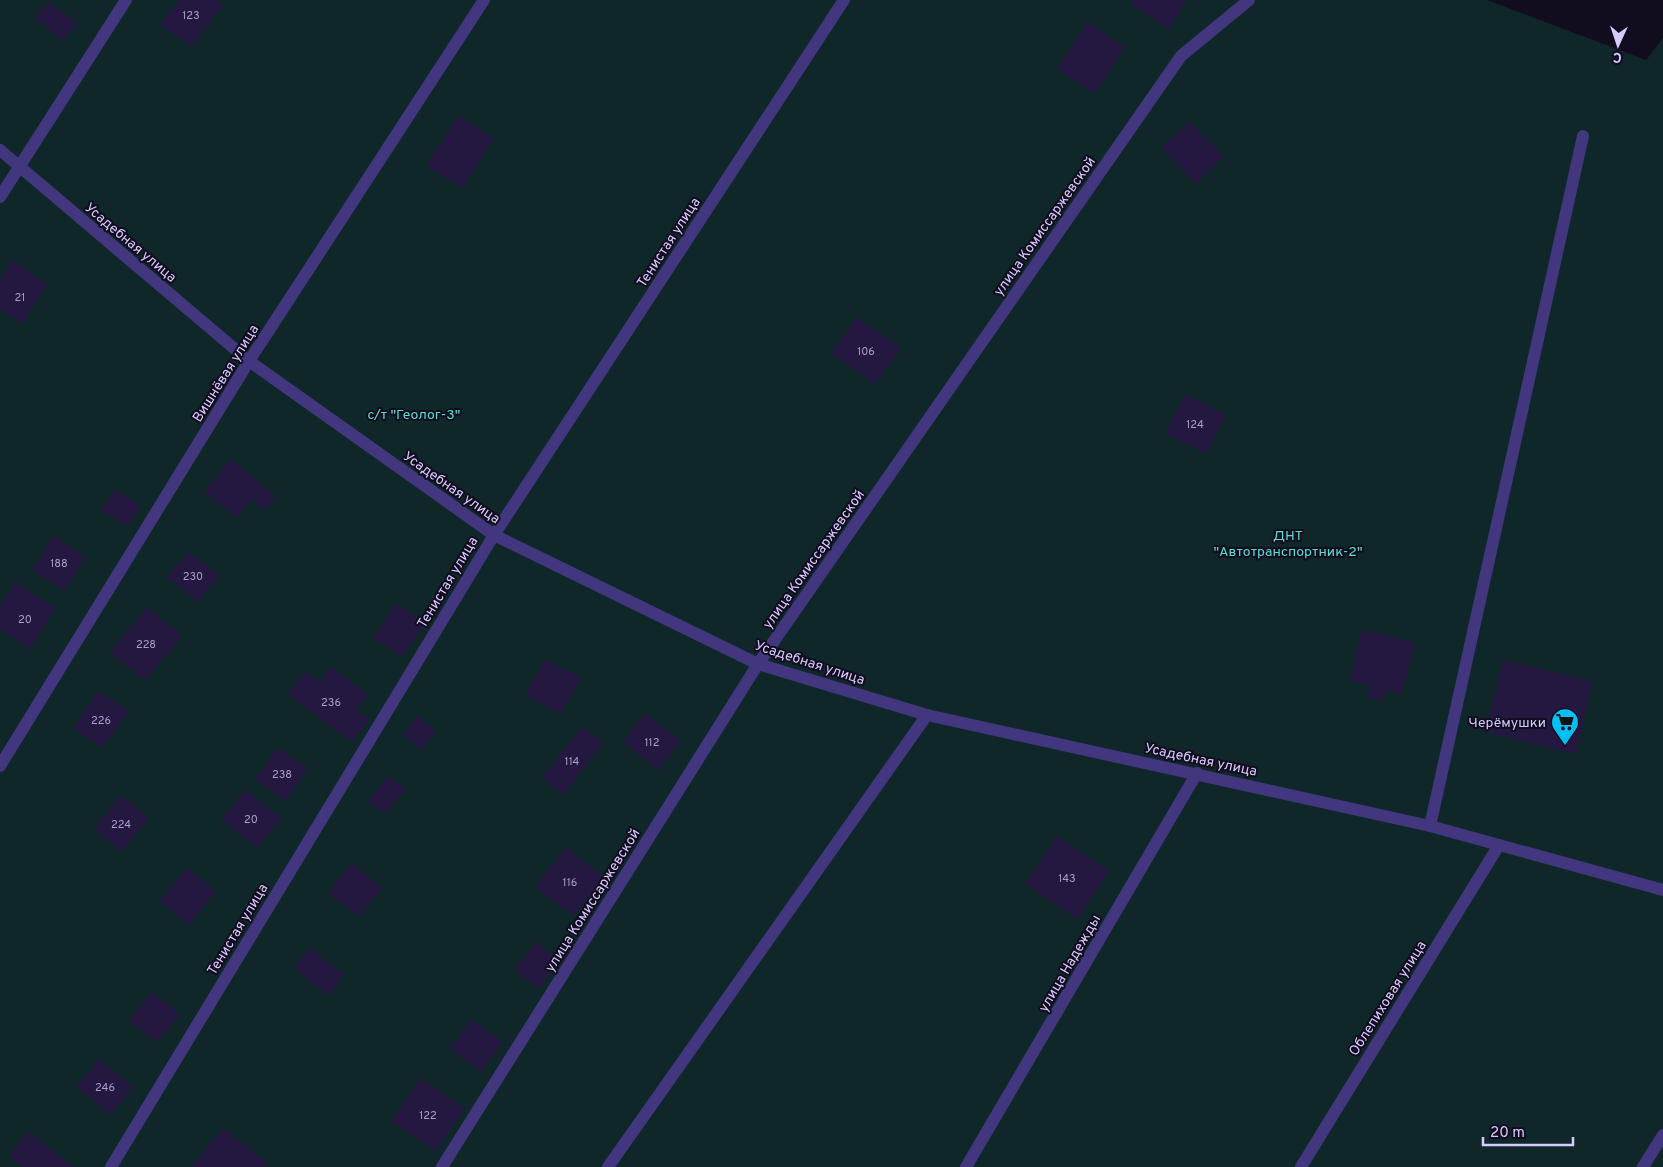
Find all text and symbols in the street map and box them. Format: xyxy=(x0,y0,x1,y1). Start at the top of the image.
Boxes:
house number: 123 xyxy=(182,9,200,23)
north arrow xyxy=(1593,20,1643,70)
text: С xyxy=(1612,48,1622,65)
street label: улица Комиссаржевской xyxy=(991,154,1100,300)
street label: Тенистая улица xyxy=(634,195,705,291)
street label: Усадебная улица xyxy=(81,200,179,286)
house number: 21 xyxy=(15,291,25,305)
street label: Вишнёвая улица xyxy=(189,322,263,426)
house number: 106 xyxy=(857,345,875,359)
park label: с/т "Геолог-3" xyxy=(368,407,460,424)
house number: 124 xyxy=(1186,418,1204,432)
street label: Усадебная улица xyxy=(399,448,503,528)
street label: улица Комиссаржевской xyxy=(760,487,869,633)
park label: ДНТ "Автотранспортник-2" xyxy=(1213,528,1363,561)
street label: Тенистая улица xyxy=(414,534,482,632)
house number: 188 xyxy=(50,557,68,571)
house number: 230 xyxy=(183,570,203,584)
house number: 20 xyxy=(18,613,32,627)
house number: 228 xyxy=(136,638,156,652)
street label: Усадебная улица xyxy=(752,638,867,689)
house number: 236 xyxy=(321,696,341,710)
supermarket icon: Черёмушки xyxy=(1550,707,1580,746)
house number: 226 xyxy=(91,714,111,728)
place label: Черёмушки xyxy=(1468,715,1546,732)
house number: 112 xyxy=(645,736,659,750)
street label: Усадебная улица xyxy=(1143,740,1258,781)
house number: 114 xyxy=(565,755,580,769)
house number: 238 xyxy=(272,768,292,782)
house number: 20 xyxy=(244,813,258,827)
house number: 224 xyxy=(111,818,131,832)
street label: улица Комиссаржевской xyxy=(542,826,644,976)
house number: 143 xyxy=(1058,872,1076,886)
house number: 116 xyxy=(563,876,577,890)
street label: Тенистая улица xyxy=(204,881,272,979)
street label: улица Надежды xyxy=(1036,912,1105,1015)
street label: Облепиховая улица xyxy=(1346,938,1431,1060)
house number: 246 xyxy=(95,1081,115,1095)
house number: 122 xyxy=(419,1109,437,1123)
scale bar xyxy=(1483,1114,1573,1146)
text: 20 m xyxy=(1490,1124,1525,1143)

